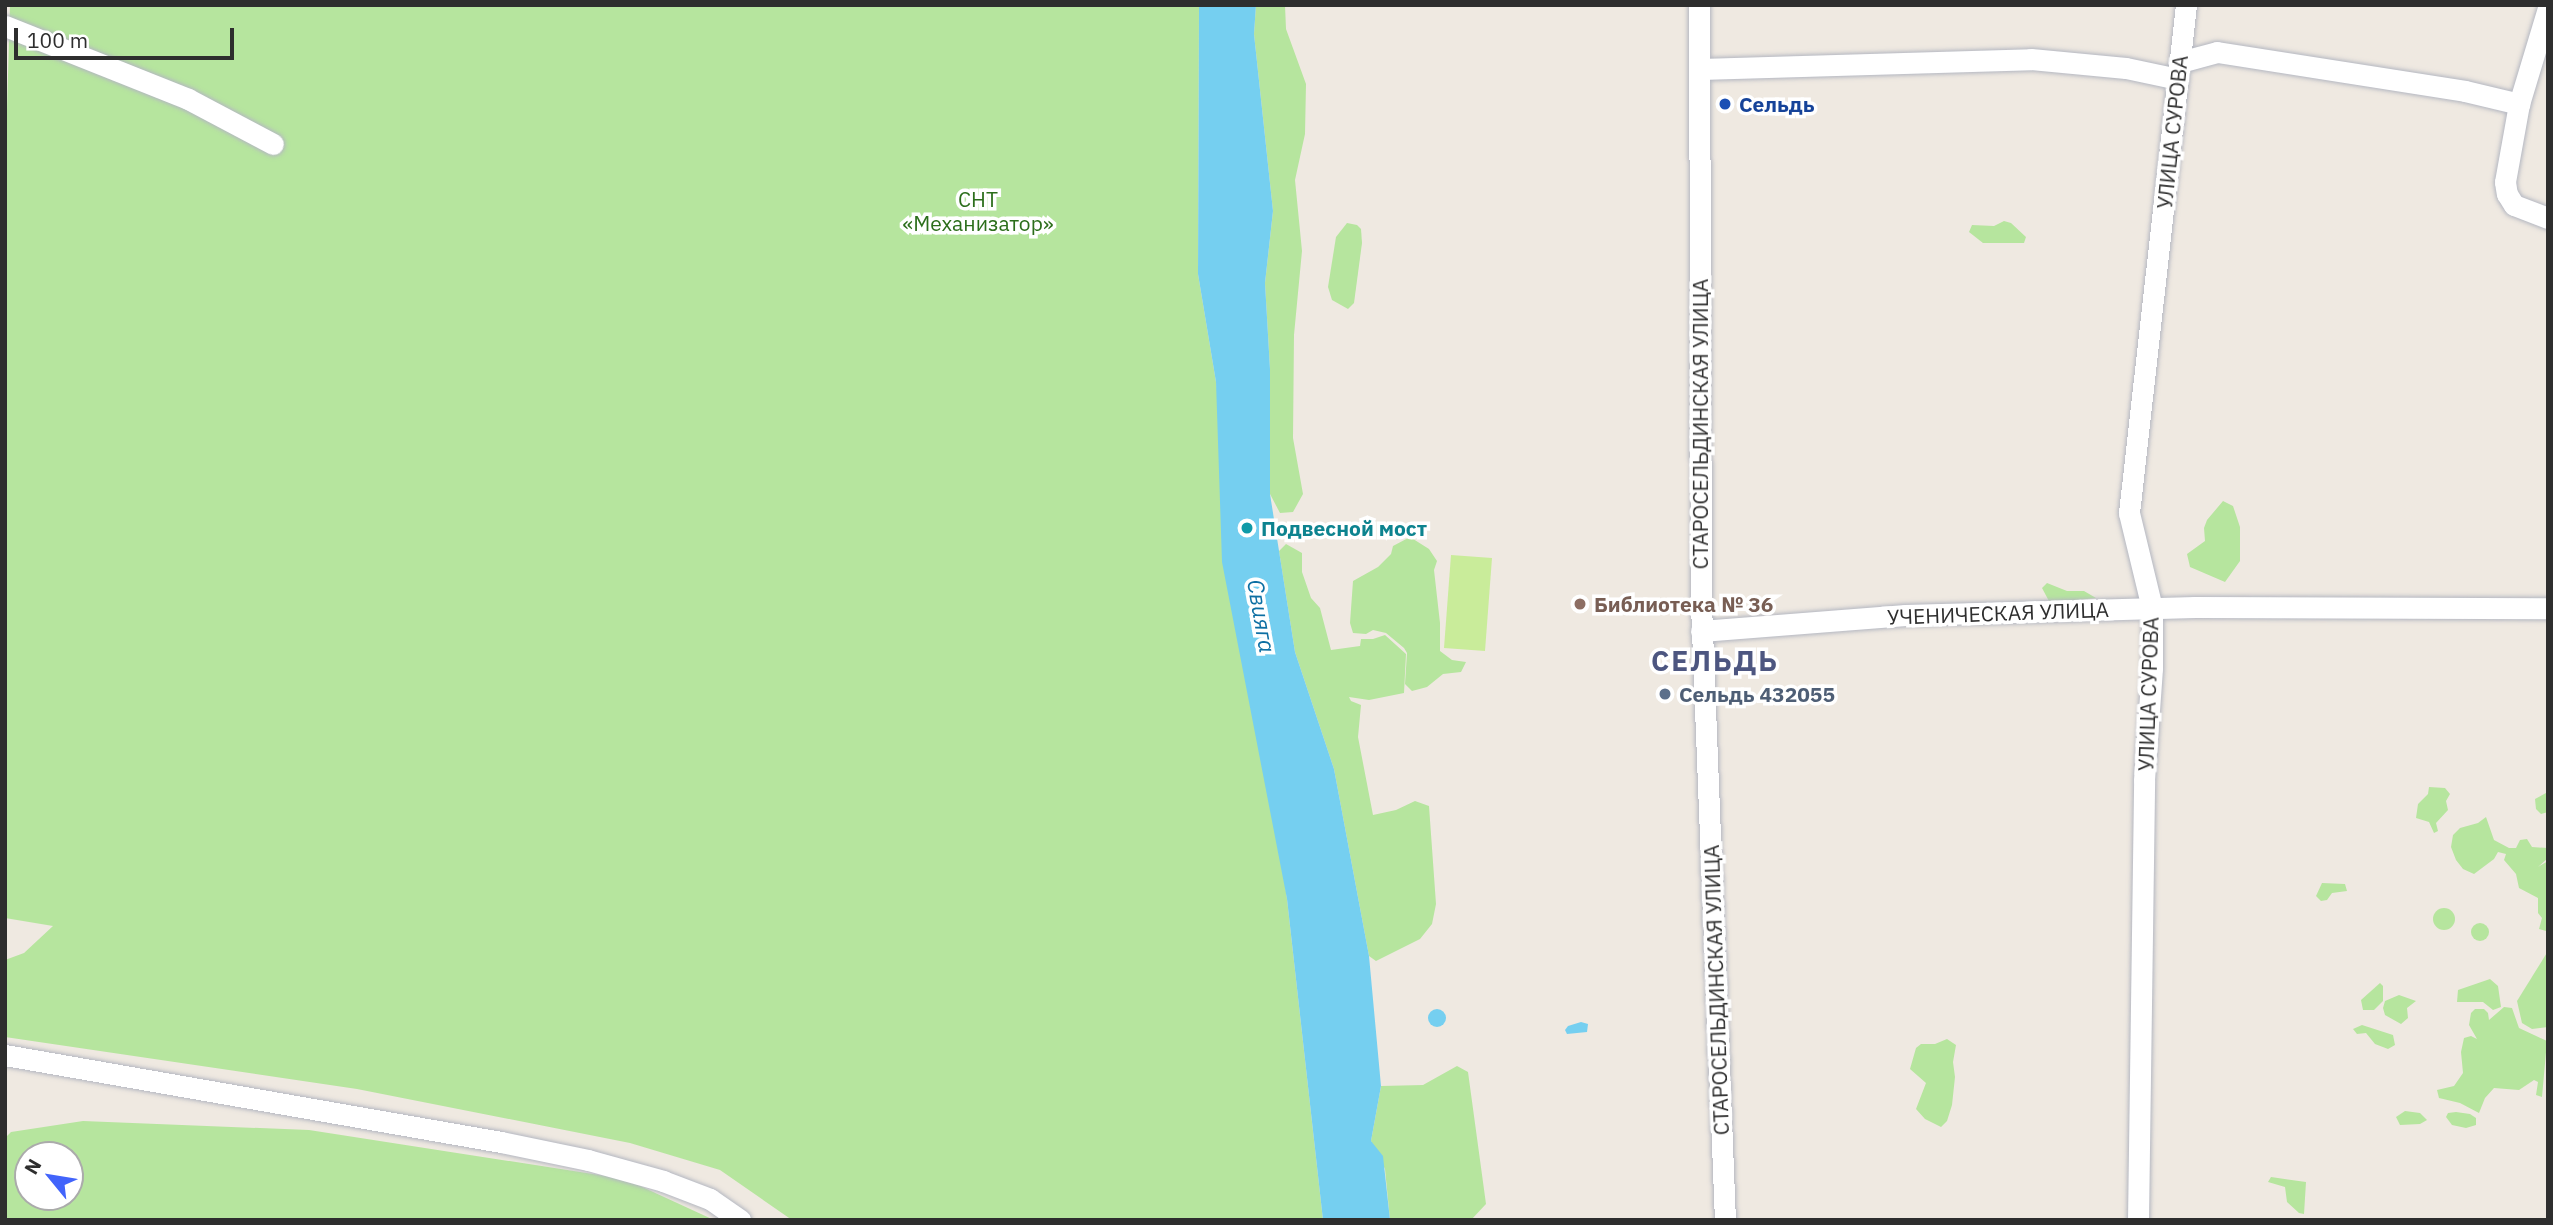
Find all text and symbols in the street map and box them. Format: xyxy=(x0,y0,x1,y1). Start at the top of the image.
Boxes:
scale bar xyxy=(18,14,238,58)
text: 100 m xyxy=(27,26,88,54)
street label: УЛИЦА СУРОВА xyxy=(2151,54,2193,210)
place label: Сельдь xyxy=(1739,91,1814,117)
marker: Сельдь xyxy=(1717,96,1733,112)
park label: СНТ «Механизатор» xyxy=(902,186,1054,236)
street label: СТАРОСЕЛЬДИНСКАЯ УЛИЦА xyxy=(1687,279,1713,569)
place label: Подвесной мост xyxy=(1261,515,1427,541)
marker: Подвесной мост xyxy=(1239,520,1255,536)
water label: Свияга xyxy=(1242,577,1282,655)
place label: Библиотека № 36 xyxy=(1594,591,1773,617)
marker: Библиотека № 36 xyxy=(1572,596,1588,612)
street label: УЧЕНИЧЕСКАЯ УЛИЦА xyxy=(1887,597,2109,629)
street label: УЛИЦА СУРОВА xyxy=(2133,616,2163,772)
district label: СЕЛЬДЬ xyxy=(1652,644,1778,678)
place label: Сельдь 432055 xyxy=(1679,681,1835,707)
marker: Сельдь 432055 xyxy=(1657,686,1673,702)
street label: СТАРОСЕЛЬДИНСКАЯ УЛИЦА xyxy=(1698,844,1734,1136)
north arrow xyxy=(14,1141,84,1211)
text: N xyxy=(19,1155,46,1178)

